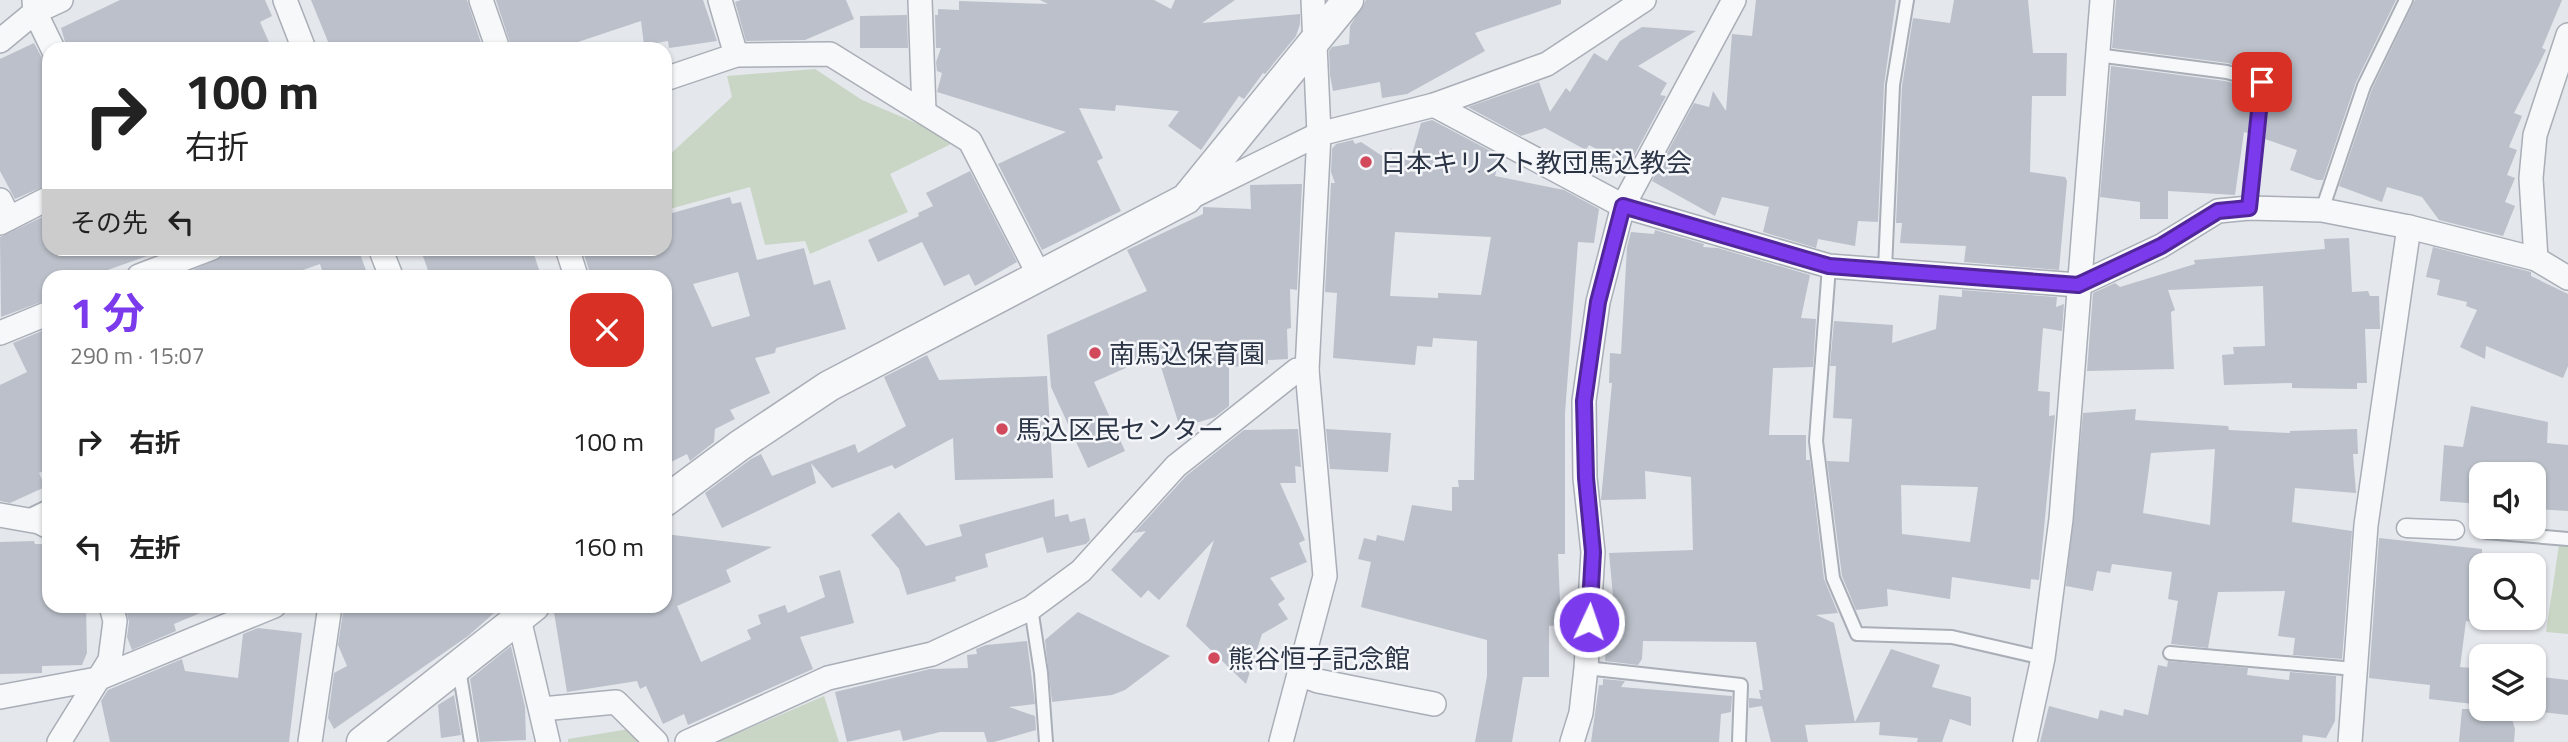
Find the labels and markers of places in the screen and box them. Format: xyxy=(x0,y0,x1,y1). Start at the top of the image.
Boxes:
pin xyxy=(2232,52,2292,112)
place label: 日本キリスト教団馬込教会 xyxy=(1380,143,1692,182)
marker: 日本キリスト教団馬込教会 xyxy=(1358,154,1374,170)
place label: 南馬込保育園 xyxy=(1109,334,1265,373)
marker: 南馬込保育園 xyxy=(1087,345,1103,361)
place label: 馬込区民センター xyxy=(1016,410,1224,449)
marker: 馬込区民センター xyxy=(994,421,1010,437)
place label: 熊谷恒子記念館 xyxy=(1228,639,1410,678)
marker: 熊谷恒子記念館 xyxy=(1206,650,1222,666)

